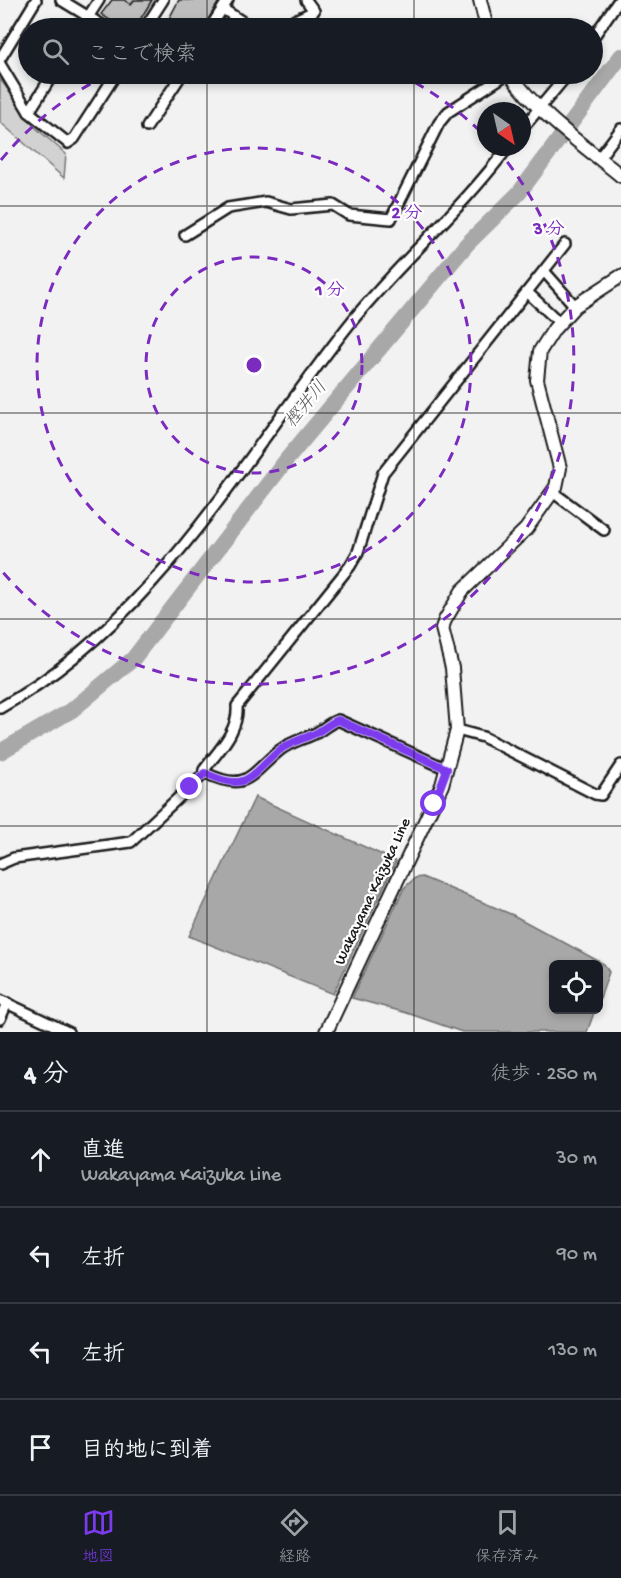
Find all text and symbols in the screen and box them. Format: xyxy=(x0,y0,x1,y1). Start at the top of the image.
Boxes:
search box xyxy=(18,18,603,84)
icon: search xyxy=(39,35,72,68)
text: ここで検索 xyxy=(87,43,197,69)
north arrow xyxy=(477,102,531,156)
text: 2 分 xyxy=(391,203,423,225)
text: 3 分 xyxy=(532,219,565,241)
text: 1 分 xyxy=(314,280,345,302)
centre of rings xyxy=(244,355,264,375)
water label: 樫井川 xyxy=(281,377,332,432)
route end xyxy=(176,773,202,799)
route start xyxy=(420,790,446,816)
street label: Wakayama Kaizuka Line xyxy=(332,815,417,969)
map controls xyxy=(549,960,603,1014)
button: locate xyxy=(549,960,603,1014)
text: 4 分 xyxy=(24,1061,68,1092)
text: 徒歩 · 250 m xyxy=(491,1064,597,1087)
text: 直進 xyxy=(81,1139,125,1165)
icon: ahead xyxy=(24,1143,57,1176)
text: 30 m xyxy=(556,1148,597,1171)
text: Wakayama Kaizuka Line xyxy=(81,1165,281,1188)
icon: left xyxy=(24,1239,57,1272)
text: 90 m xyxy=(557,1244,597,1267)
text: 左折 xyxy=(81,1247,125,1273)
icon: left xyxy=(24,1335,57,1368)
text: 130 m xyxy=(548,1340,597,1363)
text: 左折 xyxy=(81,1343,125,1369)
icon: arrive xyxy=(24,1431,57,1464)
text: 目的地に到着 xyxy=(81,1439,213,1465)
tab: 地図 xyxy=(82,1506,115,1568)
tab: 経路 xyxy=(278,1506,311,1568)
tab: 保存済み xyxy=(475,1506,539,1568)

